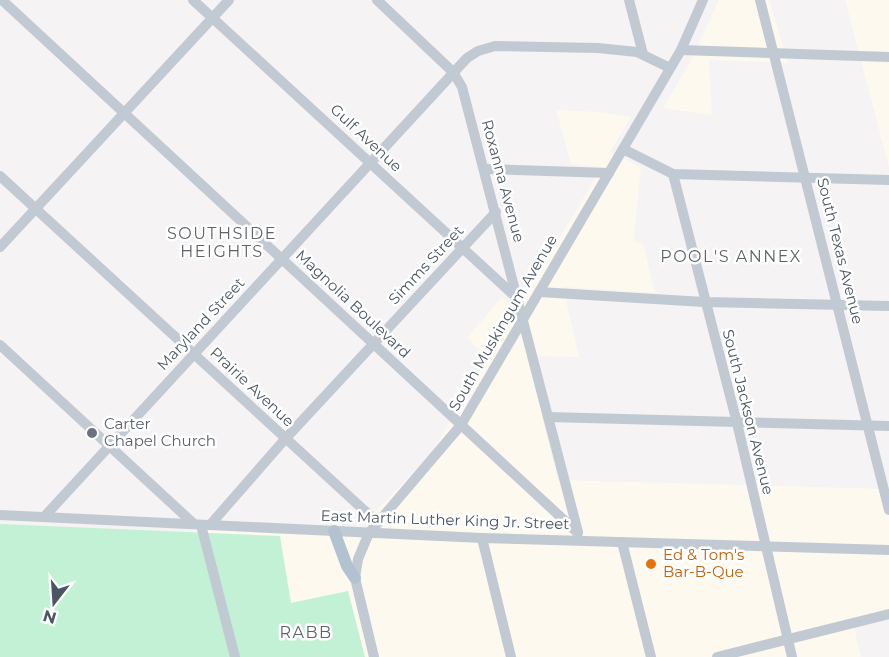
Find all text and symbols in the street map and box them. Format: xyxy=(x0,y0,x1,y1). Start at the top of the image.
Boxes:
street label: Gulf Avenue xyxy=(326,100,406,176)
street label: Roxanna Avenue xyxy=(478,117,529,244)
street label: South Texas Avenue xyxy=(813,176,868,326)
street label: Simms Street xyxy=(384,221,467,308)
district label: SOUTHSIDE HEIGHTS xyxy=(167,224,277,261)
street label: South Muskingum Avenue xyxy=(444,231,561,414)
street label: Magnolia Boulevard xyxy=(292,245,415,362)
district label: POOL'S ANNEX xyxy=(660,247,802,266)
street label: Maryland Street xyxy=(153,273,248,374)
street label: South Jackson Avenue xyxy=(719,327,778,497)
street label: Prairie Avenue xyxy=(206,343,298,431)
place label: Carter Chapel Church xyxy=(104,414,216,450)
marker: Carter Chapel Church xyxy=(85,426,99,440)
street label: East Martin Luther King Jr. Street xyxy=(320,506,570,533)
place label: Ed & Tom's Bar-B-Que xyxy=(663,545,744,581)
marker: Ed & Tom's Bar-B-Que xyxy=(644,557,658,571)
north arrow xyxy=(24,573,84,633)
text: N xyxy=(41,606,59,628)
district label: RABB xyxy=(279,623,333,642)

